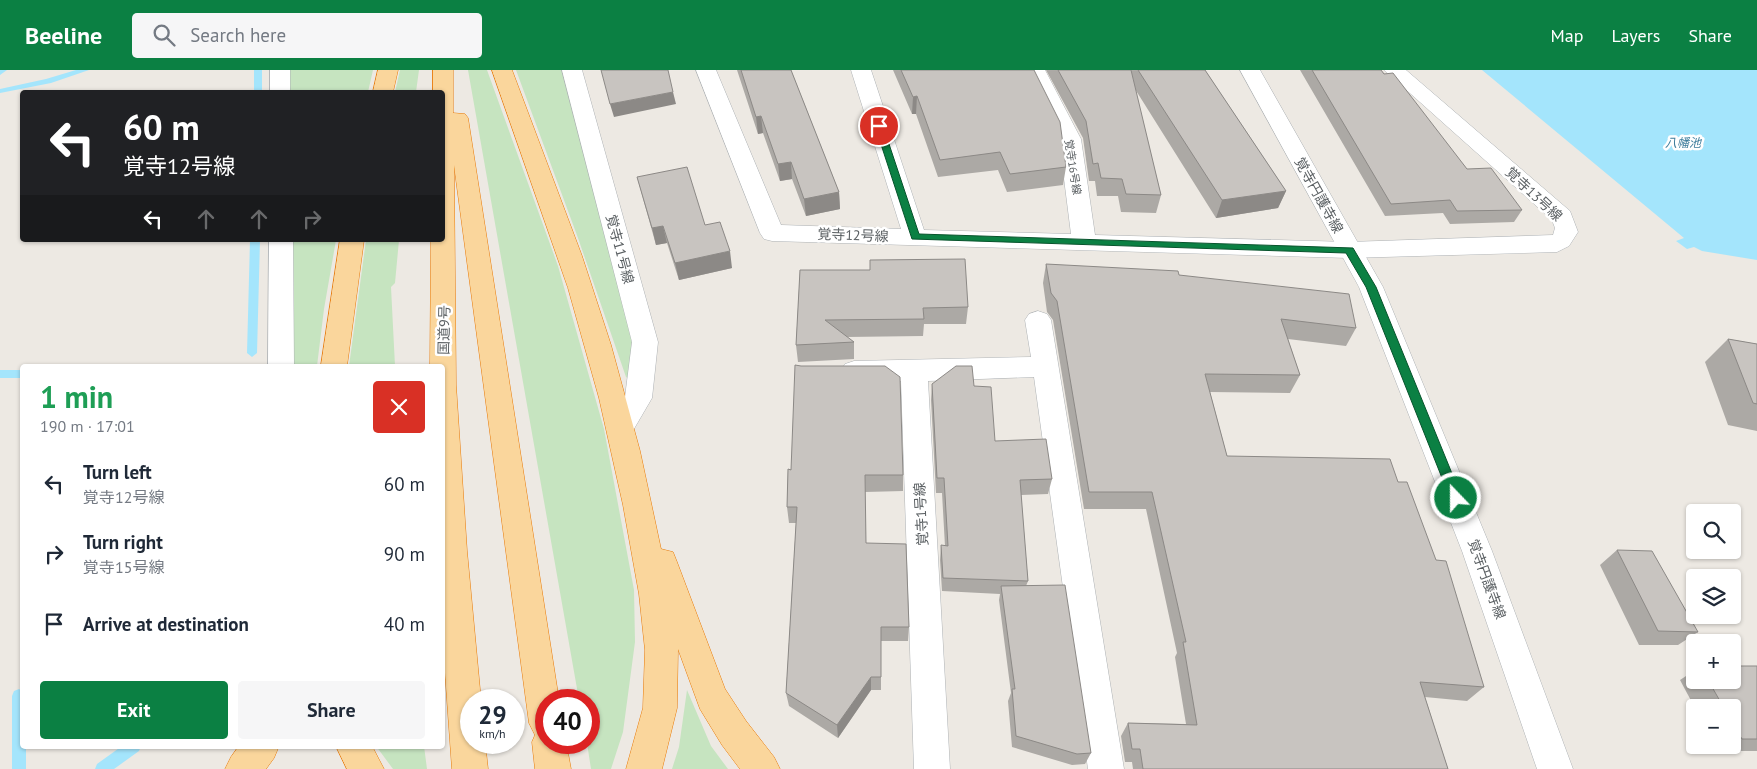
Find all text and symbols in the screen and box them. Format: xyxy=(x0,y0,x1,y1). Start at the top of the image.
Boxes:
search box xyxy=(132,13,482,58)
text: Beeline xyxy=(25,20,102,51)
icon: search xyxy=(150,21,178,49)
text: Search here xyxy=(190,23,286,47)
text: Map xyxy=(1551,24,1583,47)
text: Layers xyxy=(1611,24,1660,47)
text: Share xyxy=(1688,24,1732,47)
text: 60 m xyxy=(123,104,200,150)
pin xyxy=(858,105,900,147)
icon: left xyxy=(40,110,105,175)
icon: arrive xyxy=(865,112,893,140)
water label: 八幡池 xyxy=(1665,135,1702,150)
street label: 覚寺16号線 xyxy=(1062,138,1084,196)
text: 覚寺12号線 xyxy=(123,152,235,180)
street label: 覚寺円護寺線 xyxy=(1291,154,1347,236)
street label: 覚寺13号線 xyxy=(1502,163,1566,225)
icon: left xyxy=(139,205,167,233)
icon: ahead xyxy=(192,205,220,233)
icon: ahead xyxy=(245,205,273,233)
icon: right xyxy=(298,205,326,233)
street label: 覚寺11号線 xyxy=(602,212,638,286)
street label: 覚寺12号線 xyxy=(817,225,889,245)
street label: 国道9号 xyxy=(435,305,453,355)
text: 1 min xyxy=(40,377,113,416)
button: close xyxy=(373,381,425,433)
text: 190 m · 17:01 xyxy=(40,416,135,436)
text: Turn left xyxy=(83,460,152,484)
icon: left xyxy=(40,470,68,498)
position arrow xyxy=(1429,471,1481,523)
text: 60 m xyxy=(384,472,425,496)
street label: 覚寺1号線 xyxy=(910,482,932,546)
text: 覚寺12号線 xyxy=(83,487,164,507)
map controls xyxy=(1686,504,1741,754)
button: search xyxy=(1686,504,1741,559)
text: Turn right xyxy=(83,530,163,554)
street label: 覚寺円護寺線 xyxy=(1464,536,1510,622)
icon: right xyxy=(40,540,68,568)
text: 90 m xyxy=(384,542,425,566)
text: 覚寺15号線 xyxy=(83,557,164,577)
button: layers xyxy=(1686,569,1741,624)
icon: arrive xyxy=(40,610,68,638)
text: Arrive at destination xyxy=(83,612,249,636)
text: 40 m xyxy=(384,612,425,636)
button: + xyxy=(1686,634,1741,689)
button: Exit xyxy=(40,681,228,739)
button: Share xyxy=(238,681,425,739)
speed limit sign: 40 xyxy=(535,689,600,754)
text: 29 xyxy=(478,699,507,731)
button: − xyxy=(1686,699,1741,754)
text: km/h xyxy=(479,726,506,741)

